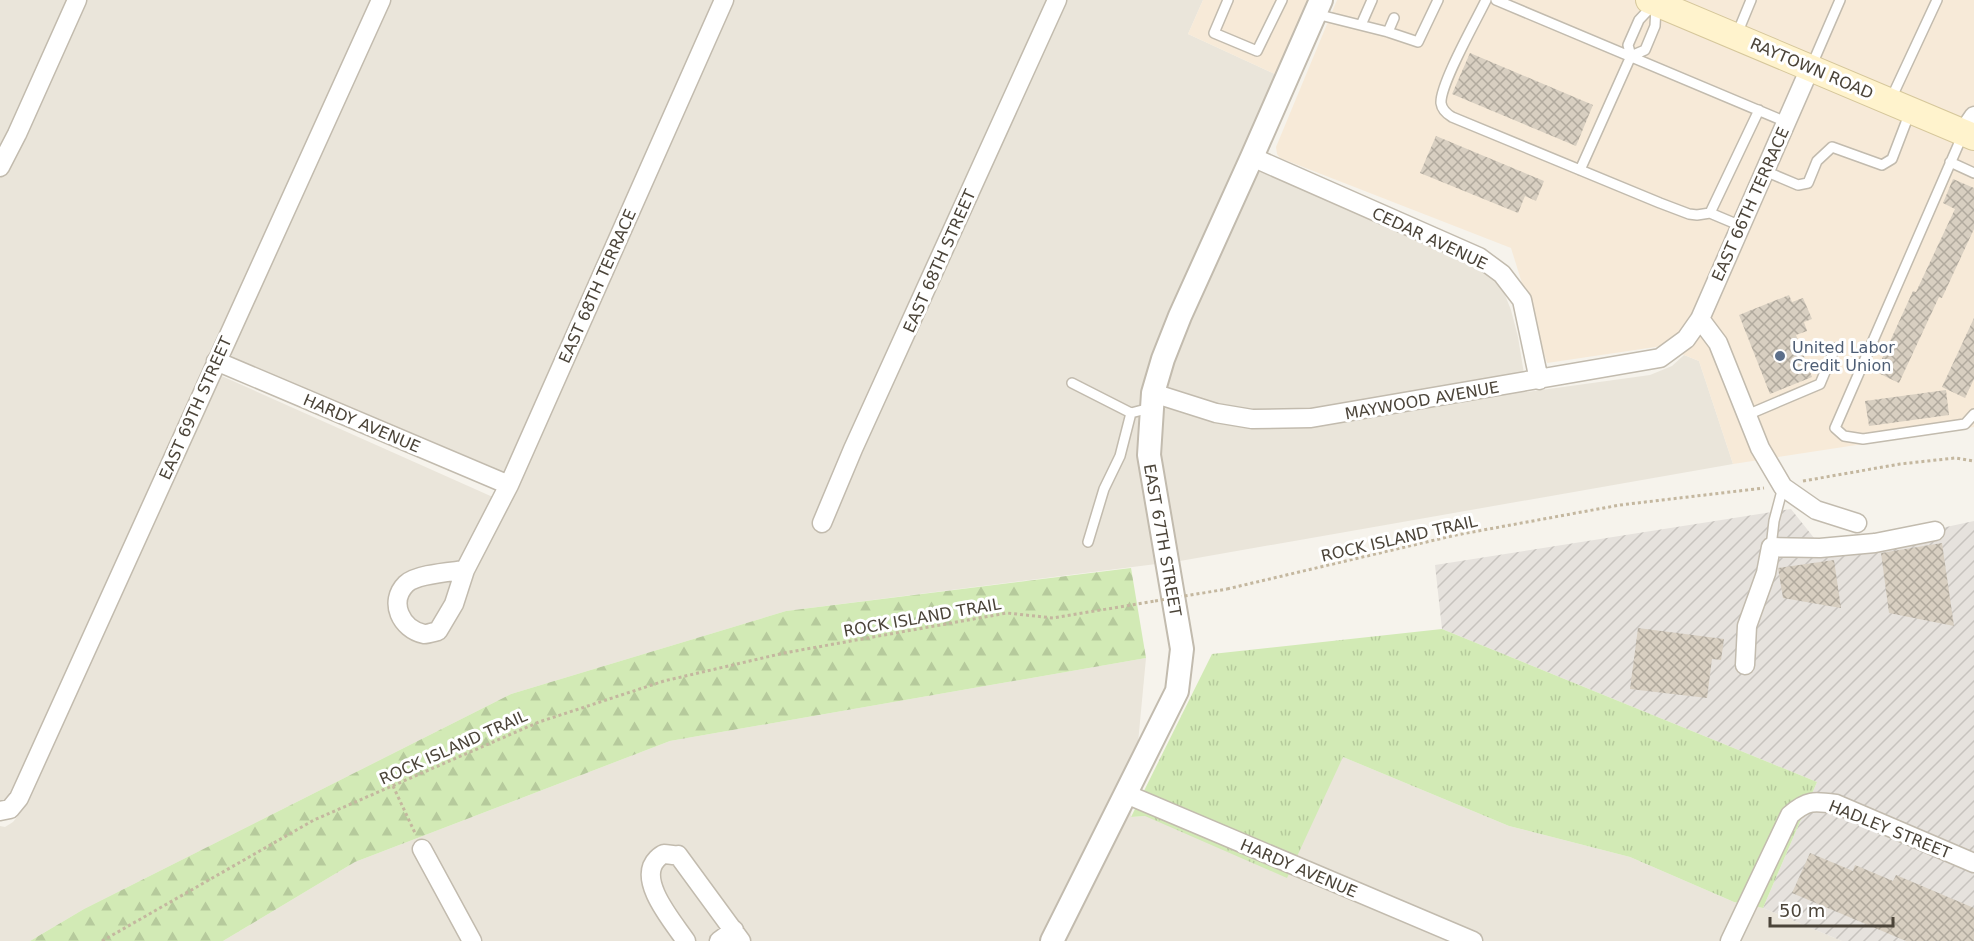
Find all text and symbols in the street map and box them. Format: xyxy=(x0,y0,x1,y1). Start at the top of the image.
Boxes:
street label: RAYTOWN ROAD xyxy=(1747,34,1876,103)
street label: EAST 66TH TERRACE xyxy=(1708,124,1793,284)
street label: EAST 68TH STREET xyxy=(899,187,980,336)
street label: CEDAR AVENUE xyxy=(1369,203,1491,274)
street label: EAST 68TH TERRACE xyxy=(555,206,640,366)
street label: EAST 69TH STREET xyxy=(155,334,236,483)
place label: United Labor Credit Union xyxy=(1792,338,1895,375)
marker: United Labor Credit Union xyxy=(1773,349,1787,363)
street label: MAYWOOD AVENUE xyxy=(1343,378,1501,423)
street label: HARDY AVENUE xyxy=(300,390,423,457)
street label: EAST 67TH STREET xyxy=(1140,462,1185,618)
street label: ROCK ISLAND TRAIL xyxy=(1319,511,1479,566)
street label: ROCK ISLAND TRAIL xyxy=(842,594,1002,641)
street label: ROCK ISLAND TRAIL xyxy=(376,706,530,789)
street label: HADLEY STREET xyxy=(1826,796,1954,863)
street label: HARDY AVENUE xyxy=(1237,835,1360,902)
scale bar xyxy=(1770,890,1893,928)
text: 50 m xyxy=(1779,900,1825,921)

